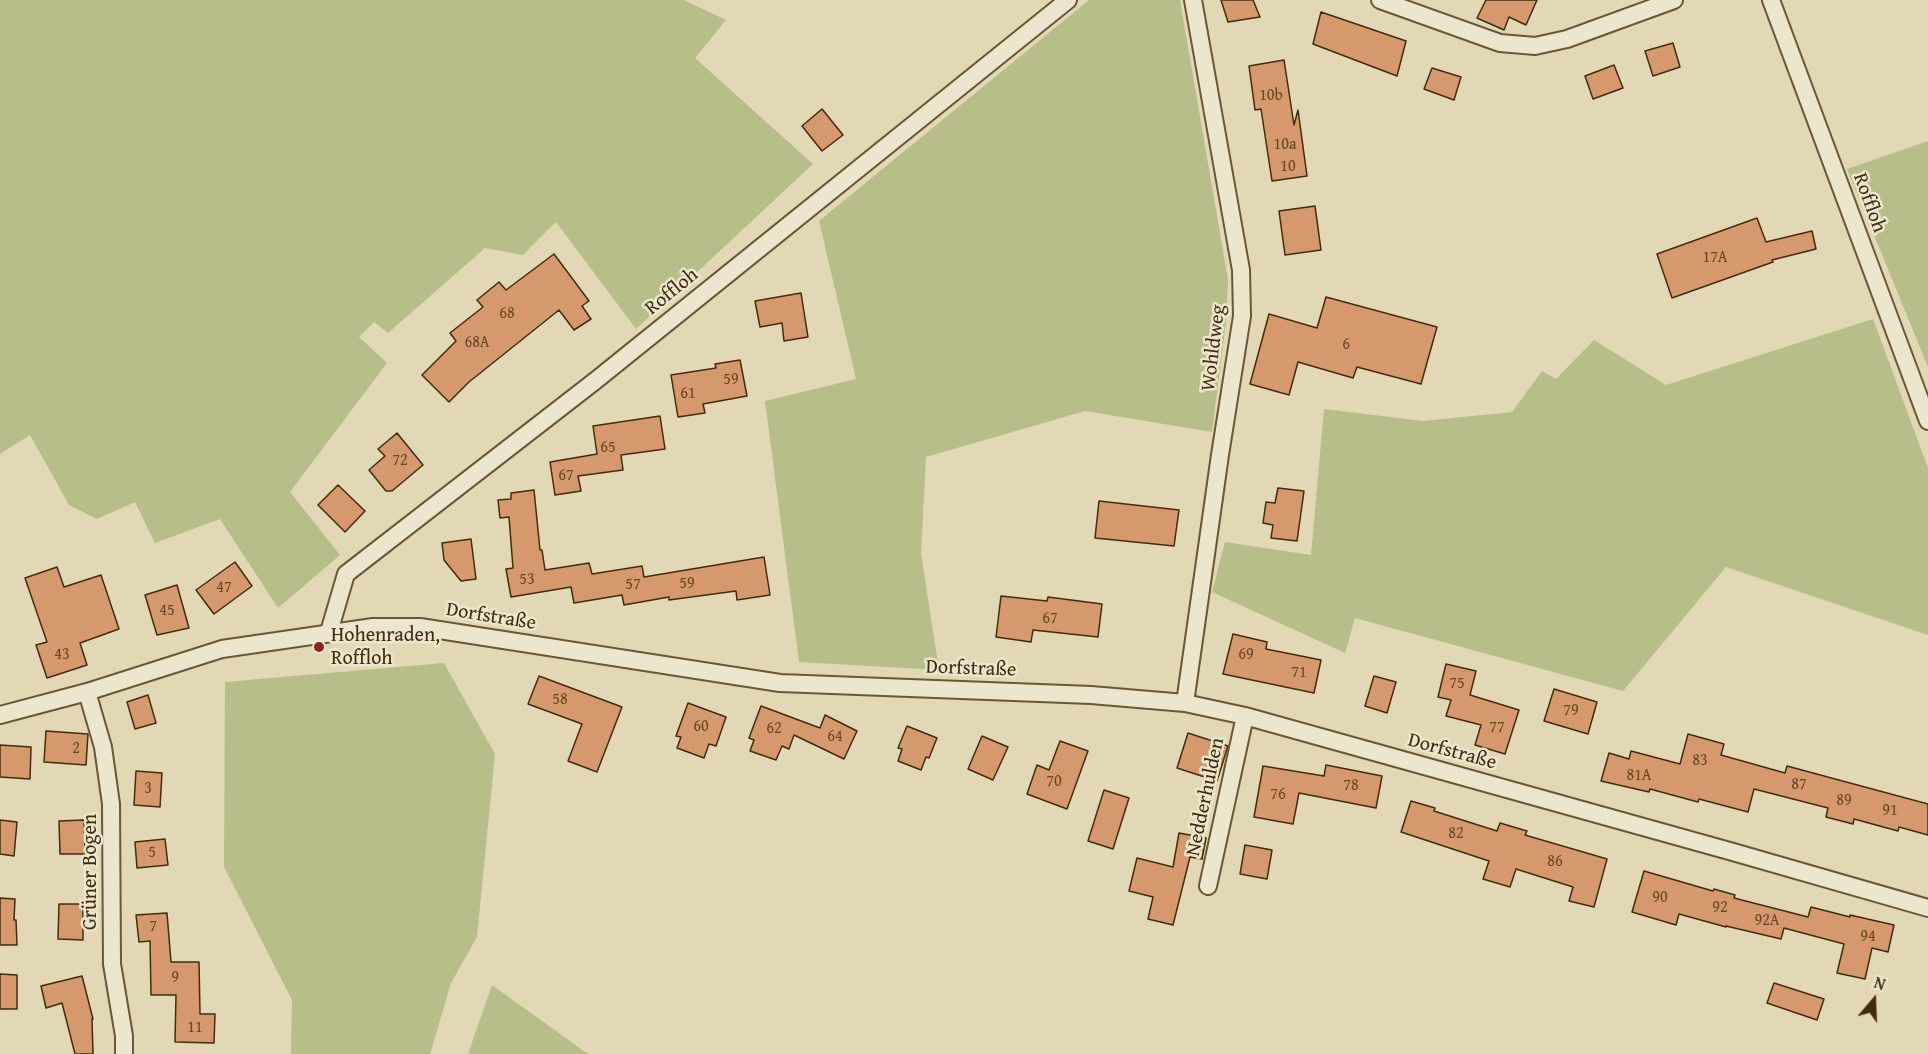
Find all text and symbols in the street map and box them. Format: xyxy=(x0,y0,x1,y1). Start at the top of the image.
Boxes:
house number: 10b xyxy=(1259,86,1283,106)
house number: 10a xyxy=(1274,135,1296,155)
house number: 10 xyxy=(1280,157,1296,177)
street label: Roffloh xyxy=(1847,170,1891,236)
house number: 17A xyxy=(1702,248,1728,268)
street label: Roffloh xyxy=(641,263,703,321)
street label: Wohldweg xyxy=(1197,303,1231,393)
house number: 68 xyxy=(499,304,515,324)
house number: 68A xyxy=(464,333,490,353)
house number: 6 xyxy=(1342,335,1350,355)
house number: 59 xyxy=(723,370,739,390)
house number: 61 xyxy=(680,384,696,404)
house number: 65 xyxy=(600,438,616,458)
house number: 72 xyxy=(392,451,408,471)
house number: 67 xyxy=(558,466,574,486)
house number: 53 xyxy=(519,570,535,590)
house number: 59 xyxy=(679,574,695,594)
house number: 57 xyxy=(625,575,641,595)
house number: 47 xyxy=(216,578,232,598)
street label: Dorfstraße xyxy=(444,598,538,636)
house number: 45 xyxy=(159,601,175,621)
house number: 67 xyxy=(1042,609,1058,629)
place label: Hohenraden, Roffloh xyxy=(331,624,440,671)
marker: Hohenraden, Roffloh xyxy=(312,640,326,654)
house number: 43 xyxy=(54,645,70,665)
house number: 69 xyxy=(1238,645,1254,665)
street label: Dorfstraße xyxy=(925,655,1017,683)
house number: 71 xyxy=(1291,663,1307,683)
house number: 75 xyxy=(1449,674,1465,694)
house number: 58 xyxy=(552,690,568,710)
house number: 79 xyxy=(1563,701,1579,721)
house number: 60 xyxy=(693,717,709,737)
house number: 77 xyxy=(1489,718,1505,738)
house number: 62 xyxy=(766,719,782,739)
house number: 64 xyxy=(827,727,843,747)
street label: Dorfstraße xyxy=(1405,729,1499,775)
street label: Nedderhulden xyxy=(1182,736,1230,858)
house number: 2 xyxy=(72,739,80,759)
house number: 83 xyxy=(1692,751,1708,771)
house number: 81A xyxy=(1626,766,1652,786)
house number: 70 xyxy=(1046,772,1062,792)
house number: 87 xyxy=(1791,775,1807,795)
house number: 78 xyxy=(1343,776,1359,796)
house number: 3 xyxy=(144,779,152,799)
house number: 76 xyxy=(1270,785,1286,805)
house number: 89 xyxy=(1836,791,1852,811)
house number: 91 xyxy=(1882,801,1898,821)
street label: Grüner Bogen xyxy=(79,814,103,930)
house number: 82 xyxy=(1448,824,1464,844)
house number: 5 xyxy=(148,843,156,863)
house number: 86 xyxy=(1547,852,1563,872)
house number: 90 xyxy=(1652,888,1668,908)
house number: 92 xyxy=(1712,898,1728,918)
house number: 92A xyxy=(1754,911,1780,931)
house number: 7 xyxy=(149,917,157,937)
house number: 94 xyxy=(1860,927,1876,947)
house number: 9 xyxy=(171,968,179,988)
north arrow xyxy=(1844,970,1904,1030)
text: N xyxy=(1871,970,1889,996)
house number: 11 xyxy=(187,1018,203,1038)

